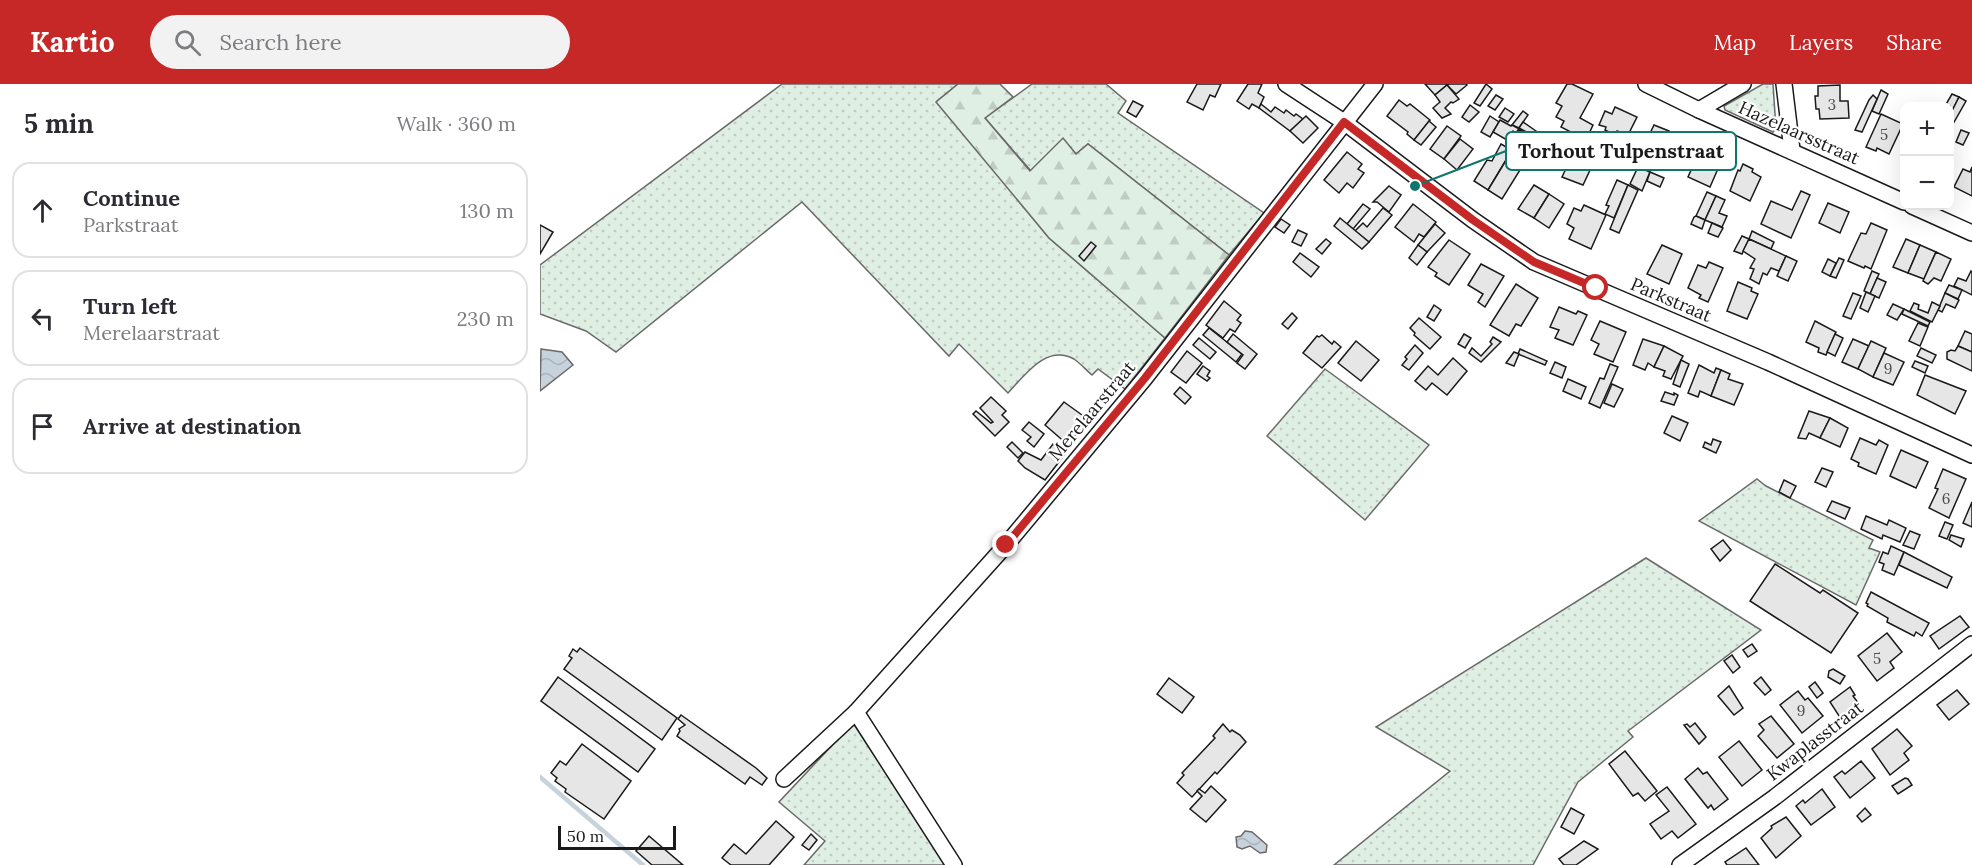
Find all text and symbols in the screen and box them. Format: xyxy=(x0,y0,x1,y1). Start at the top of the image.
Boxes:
search box xyxy=(150,15,570,69)
text: Kartio xyxy=(30,24,114,60)
icon: search xyxy=(171,26,204,59)
text: Search here xyxy=(219,28,342,56)
text: Map xyxy=(1713,29,1756,56)
text: Layers xyxy=(1789,29,1853,56)
text: Share xyxy=(1886,29,1942,56)
house number: 3 xyxy=(1828,95,1836,114)
street label: Hazelaarsstraat xyxy=(1735,96,1863,169)
map controls xyxy=(1900,102,1954,210)
button: + xyxy=(1900,102,1954,156)
text: 5 min xyxy=(24,107,94,140)
text: Walk · 360 m xyxy=(397,111,516,136)
house number: 5 xyxy=(1880,125,1888,144)
callout: Torhout Tulpenstraat xyxy=(1506,132,1736,170)
text: Torhout Tulpenstraat xyxy=(1518,138,1725,163)
button: − xyxy=(1900,156,1954,210)
text: Continue xyxy=(83,184,180,212)
icon: ahead xyxy=(26,194,59,227)
text: 130 m xyxy=(460,198,514,223)
text: Parkstraat xyxy=(83,212,178,237)
street label: Parkstraat xyxy=(1627,272,1715,327)
route start xyxy=(1582,274,1608,300)
text: Turn left xyxy=(83,292,177,320)
icon: left xyxy=(26,302,59,335)
text: 230 m xyxy=(457,306,514,331)
text: Merelaarstraat xyxy=(83,320,220,345)
street label: Merelaarstraat xyxy=(1043,356,1140,465)
house number: 9 xyxy=(1884,359,1892,378)
icon: arrive xyxy=(26,410,59,443)
text: Arrive at destination xyxy=(83,412,301,440)
house number: 6 xyxy=(1942,489,1950,508)
route end xyxy=(992,531,1018,557)
house number: 5 xyxy=(1873,649,1881,668)
street label: Kwaplasstraat xyxy=(1762,696,1868,786)
house number: 9 xyxy=(1797,701,1805,720)
scale bar xyxy=(558,823,676,850)
text: 50 m xyxy=(567,826,604,846)

